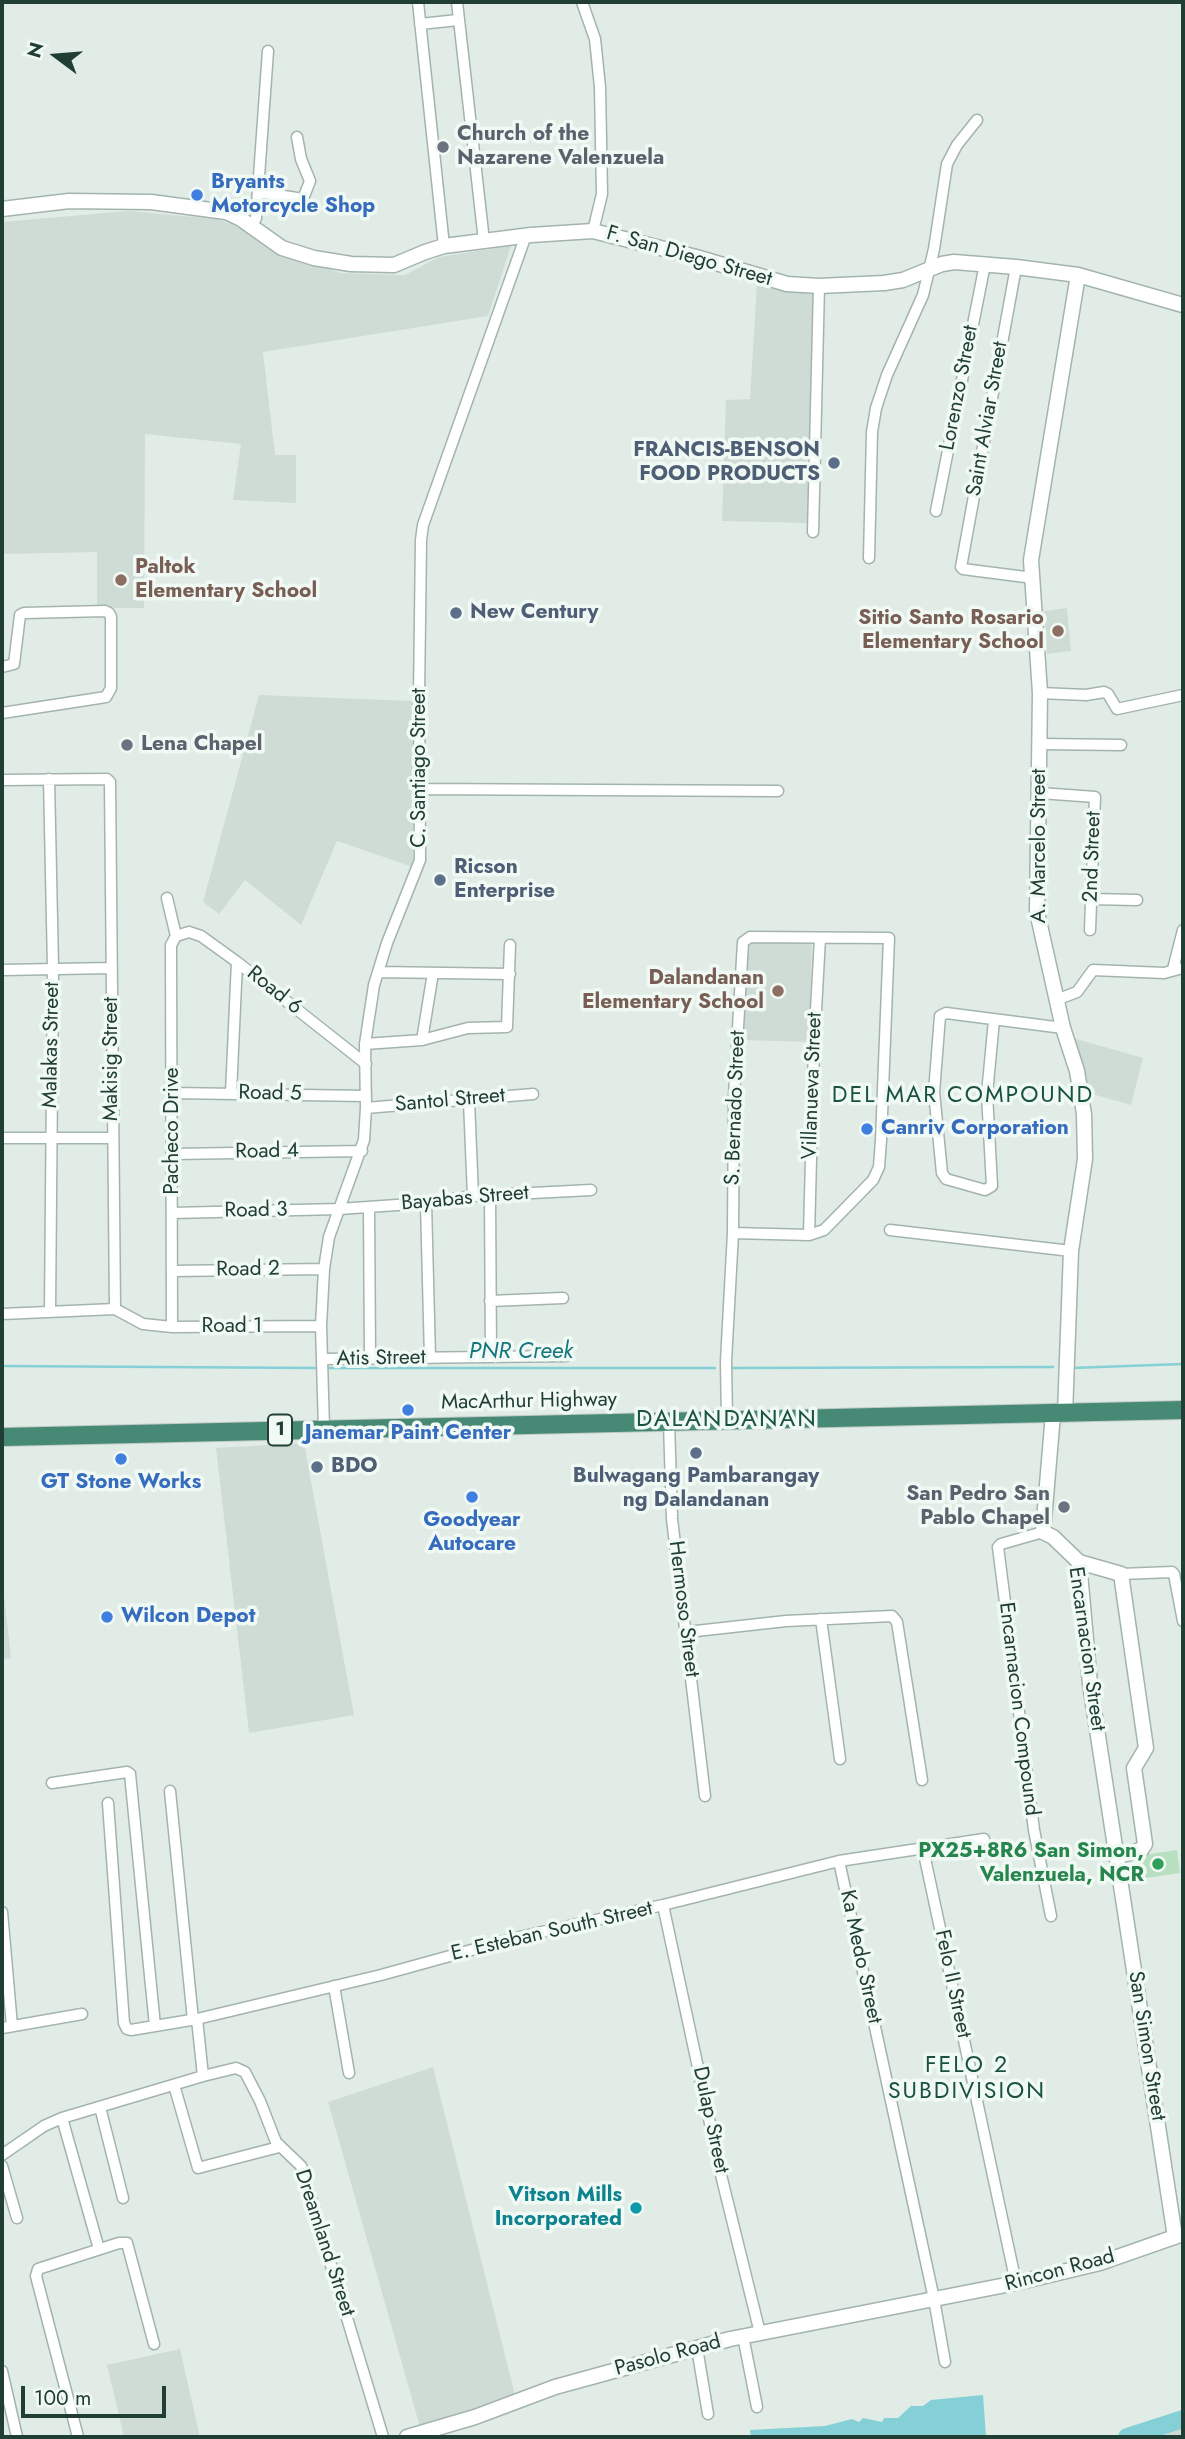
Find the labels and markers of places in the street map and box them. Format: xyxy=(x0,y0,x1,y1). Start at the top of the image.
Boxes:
place label: Church of the Nazarene Valenzuela xyxy=(457,122,664,172)
marker: Church of the Nazarene Valenzuela xyxy=(435,139,451,155)
place label: Bryants Motorcycle Shop xyxy=(211,170,375,220)
marker: Bryants Motorcycle Shop xyxy=(189,187,205,203)
place label: FRANCIS-BENSON FOOD PRODUCTS xyxy=(633,438,820,488)
marker: FRANCIS-BENSON FOOD PRODUCTS xyxy=(826,455,842,471)
place label: Paltok Elementary School xyxy=(135,555,317,605)
marker: Paltok Elementary School xyxy=(113,572,129,588)
place label: New Century xyxy=(470,600,598,626)
marker: New Century xyxy=(448,605,464,621)
place label: Sitio Santo Rosario Elementary School xyxy=(858,606,1044,656)
marker: Sitio Santo Rosario Elementary School xyxy=(1050,623,1066,639)
place label: Lena Chapel xyxy=(141,732,262,758)
marker: Lena Chapel xyxy=(119,737,135,753)
place label: Ricson Enterprise xyxy=(454,855,555,905)
marker: Ricson Enterprise xyxy=(432,872,448,888)
place label: Dalandanan Elementary School xyxy=(582,966,764,1016)
marker: Dalandanan Elementary School xyxy=(770,983,786,999)
place label: Canriv Corporation xyxy=(881,1116,1069,1142)
marker: Canriv Corporation xyxy=(859,1121,875,1137)
marker: Janemar Paint Center xyxy=(400,1402,416,1418)
place label: Janemar Paint Center xyxy=(305,1421,511,1447)
marker: Bulwagang Pambarangay ng Dalandanan xyxy=(688,1445,704,1461)
marker: GT Stone Works xyxy=(113,1451,129,1467)
place label: BDO xyxy=(331,1454,378,1480)
marker: BDO xyxy=(309,1459,325,1475)
place label: Bulwagang Pambarangay ng Dalandanan xyxy=(573,1464,819,1514)
place label: GT Stone Works xyxy=(41,1470,201,1496)
place label: San Pedro San Pablo Chapel xyxy=(906,1482,1050,1532)
marker: Goodyear Autocare xyxy=(464,1489,480,1505)
marker: San Pedro San Pablo Chapel xyxy=(1056,1499,1072,1515)
place label: Goodyear Autocare xyxy=(423,1508,521,1558)
place label: Wilcon Depot xyxy=(121,1604,255,1630)
marker: Wilcon Depot xyxy=(99,1609,115,1625)
place label: PX25+8R6 San Simon, Valenzuela, NCR xyxy=(918,1839,1144,1889)
marker: PX25+8R6 San Simon, Valenzuela, NCR xyxy=(1150,1856,1166,1872)
place label: Vitson Mills Incorporated xyxy=(495,2183,622,2233)
marker: Vitson Mills Incorporated xyxy=(628,2200,644,2216)

